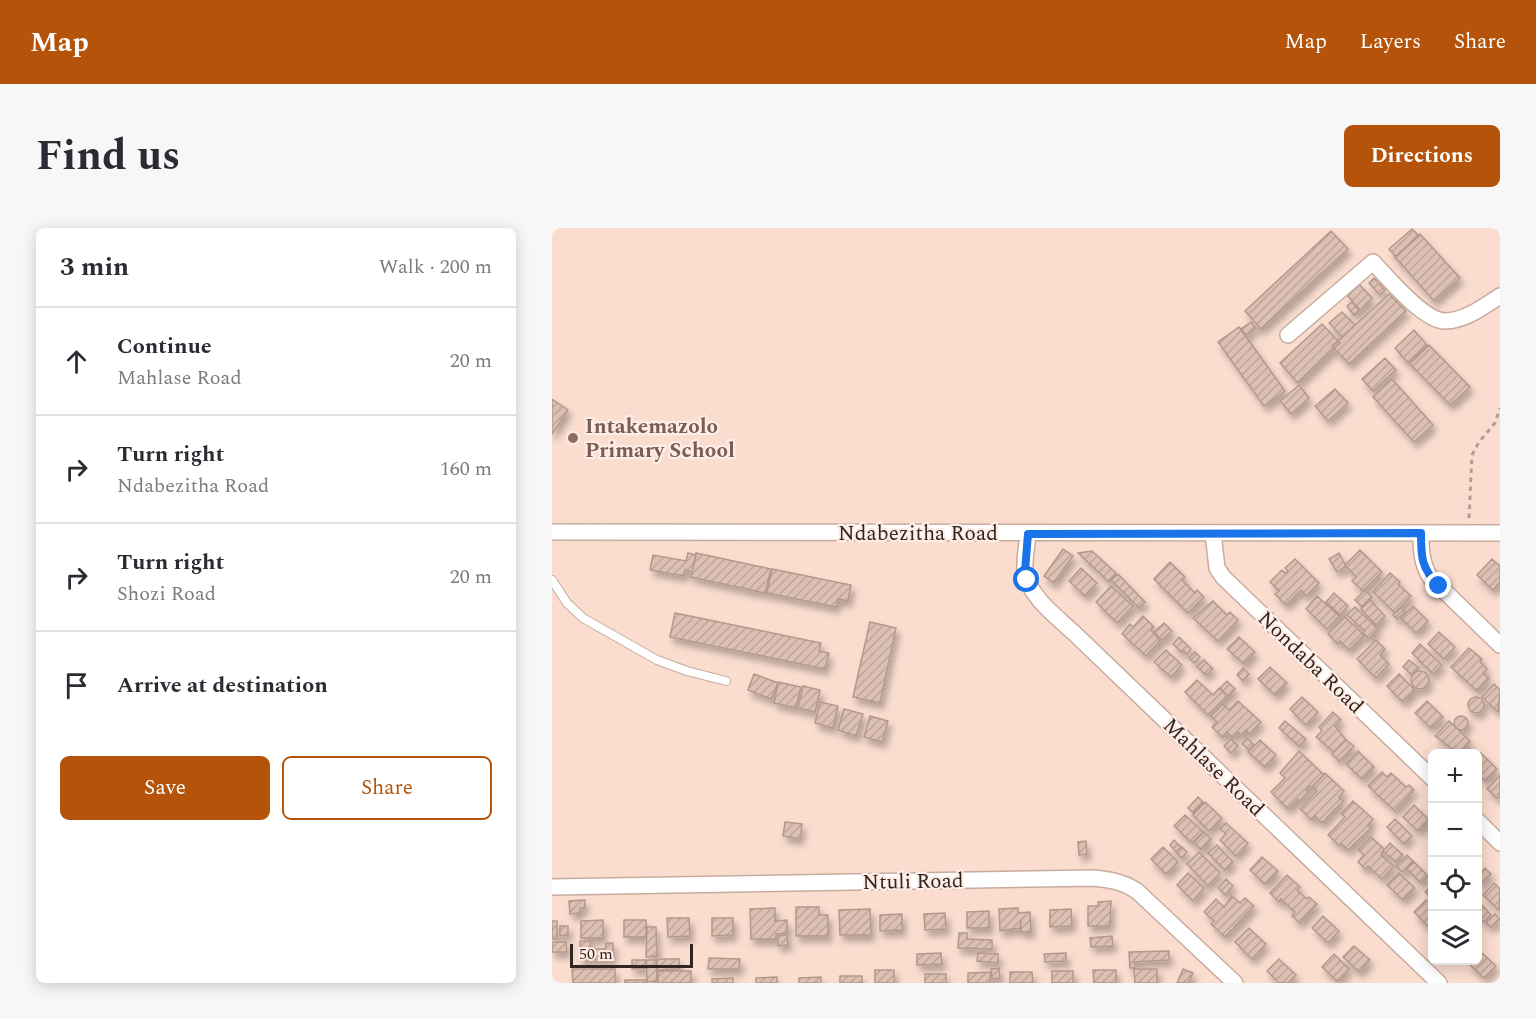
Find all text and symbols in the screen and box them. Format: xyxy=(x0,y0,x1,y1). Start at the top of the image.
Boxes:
text: Map xyxy=(30,21,89,64)
text: Map xyxy=(1285,26,1327,58)
text: Layers xyxy=(1360,26,1421,58)
text: Share xyxy=(1454,26,1506,58)
text: Find us xyxy=(36,125,180,188)
button: Directions xyxy=(1344,125,1500,187)
text: 3 min xyxy=(60,247,129,287)
text: Walk · 200 m xyxy=(379,252,492,282)
text: Continue xyxy=(117,330,212,363)
icon: ahead xyxy=(60,345,93,378)
text: 20 m xyxy=(450,346,492,376)
text: Mahlase Road xyxy=(117,363,242,393)
place label: Intakemazolo Primary School xyxy=(585,411,735,467)
marker: Intakemazolo Primary School xyxy=(566,431,580,445)
text: Turn right xyxy=(117,438,224,471)
icon: right xyxy=(60,453,93,486)
text: 160 m xyxy=(440,454,492,484)
text: Ndabezitha Road xyxy=(117,471,269,501)
street label: Ndabezitha Road xyxy=(838,518,998,550)
text: Turn right xyxy=(117,546,224,579)
icon: right xyxy=(60,561,93,594)
text: 20 m xyxy=(450,562,492,592)
route start xyxy=(1013,566,1039,592)
route end xyxy=(1425,572,1451,598)
text: Shozi Road xyxy=(117,579,216,609)
street label: Nondaba Road xyxy=(1250,604,1371,722)
icon: arrive xyxy=(60,669,93,702)
text: Arrive at destination xyxy=(117,669,328,702)
street label: Mahlase Road xyxy=(1155,711,1271,825)
map controls xyxy=(1428,749,1482,965)
button: + xyxy=(1428,749,1482,803)
button: Save xyxy=(60,756,270,820)
button: Share xyxy=(282,756,492,820)
button: − xyxy=(1428,803,1482,857)
button: locate xyxy=(1428,857,1482,911)
street label: Ntuli Road xyxy=(862,865,964,899)
button: layers xyxy=(1428,911,1482,965)
scale bar xyxy=(570,941,693,968)
text: 50 m xyxy=(579,942,613,966)

